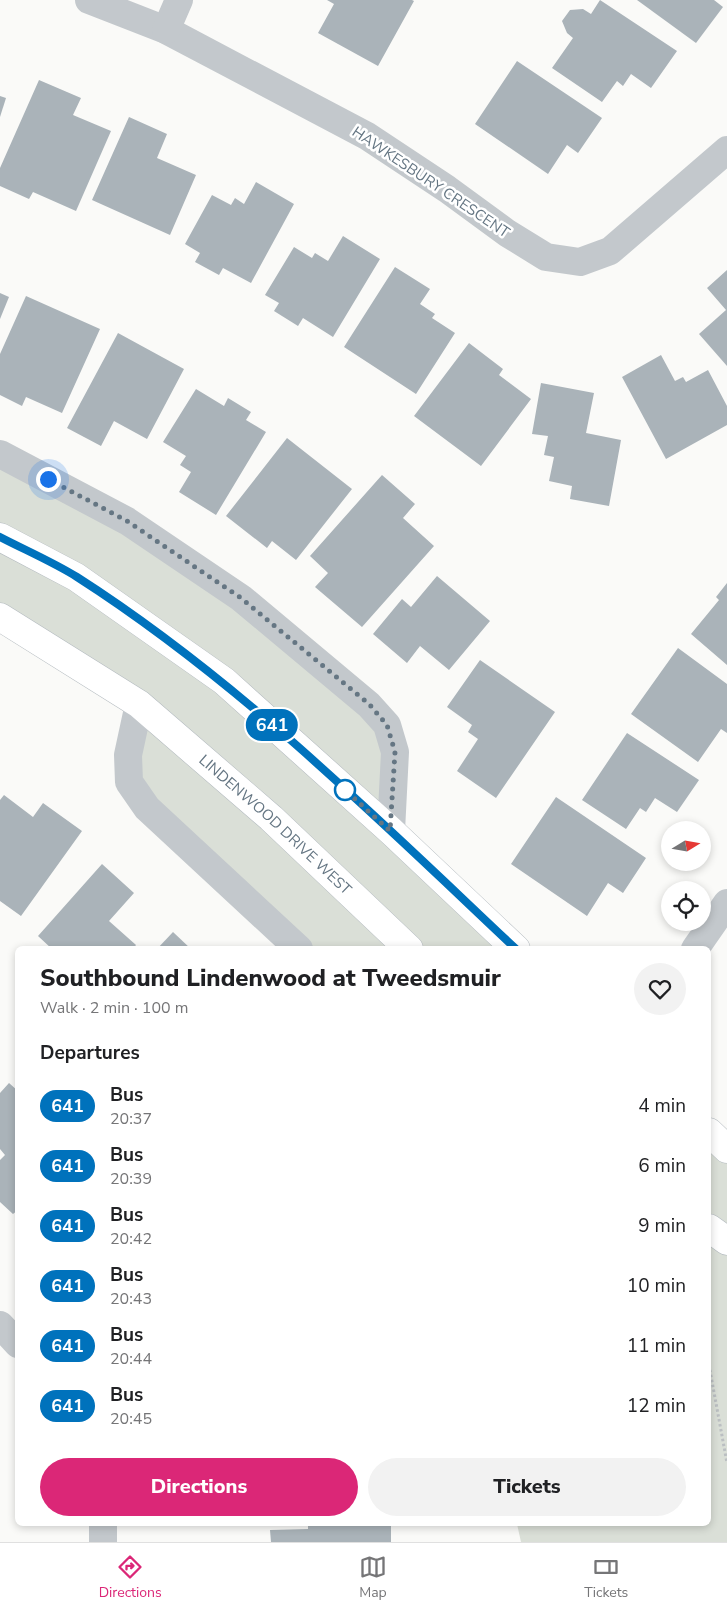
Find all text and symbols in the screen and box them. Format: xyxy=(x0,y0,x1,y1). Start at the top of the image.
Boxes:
street label: HAWKESBURY CRESCENT xyxy=(348,122,514,242)
your location xyxy=(36,467,61,492)
line badge: 641 xyxy=(243,709,301,741)
text: 641 xyxy=(256,713,288,737)
street label: LINDENWOOD DRIVE WEST xyxy=(195,750,356,899)
unlabelled marker xyxy=(334,779,356,801)
north arrow xyxy=(661,821,711,871)
map controls xyxy=(661,821,711,931)
button: locate xyxy=(661,881,711,931)
text: Southbound Lindenwood at Tweedsmuir xyxy=(40,962,501,994)
button: heart xyxy=(634,963,686,1015)
text: Walk · 2 min · 100 m xyxy=(40,997,188,1019)
text: Departures xyxy=(40,1040,140,1066)
text: Bus xyxy=(110,1082,143,1108)
text: 4 min xyxy=(638,1093,686,1119)
text: 641 xyxy=(51,1094,84,1118)
text: 20:37 xyxy=(110,1108,152,1130)
text: Bus xyxy=(110,1142,143,1168)
text: 6 min xyxy=(638,1153,686,1179)
text: 641 xyxy=(51,1154,84,1178)
text: 20:39 xyxy=(110,1168,152,1190)
text: Bus xyxy=(110,1202,143,1228)
text: 9 min xyxy=(638,1213,686,1239)
text: 641 xyxy=(51,1214,84,1238)
text: 20:42 xyxy=(110,1228,152,1250)
text: Bus xyxy=(110,1262,143,1288)
text: 10 min xyxy=(627,1273,686,1299)
text: 641 xyxy=(51,1274,84,1298)
text: 20:43 xyxy=(110,1288,152,1310)
text: Bus xyxy=(110,1322,143,1348)
text: 11 min xyxy=(627,1333,686,1359)
text: 641 xyxy=(51,1334,84,1358)
text: 20:44 xyxy=(110,1348,152,1370)
text: Bus xyxy=(110,1382,143,1408)
text: 12 min xyxy=(627,1393,686,1419)
text: 641 xyxy=(51,1394,84,1418)
text: 20:45 xyxy=(110,1408,152,1430)
button: Directions xyxy=(40,1458,358,1516)
button: Tickets xyxy=(368,1458,686,1516)
tab: Directions xyxy=(99,1553,162,1602)
tab: Map xyxy=(359,1553,387,1602)
tab: Tickets xyxy=(584,1553,628,1602)

